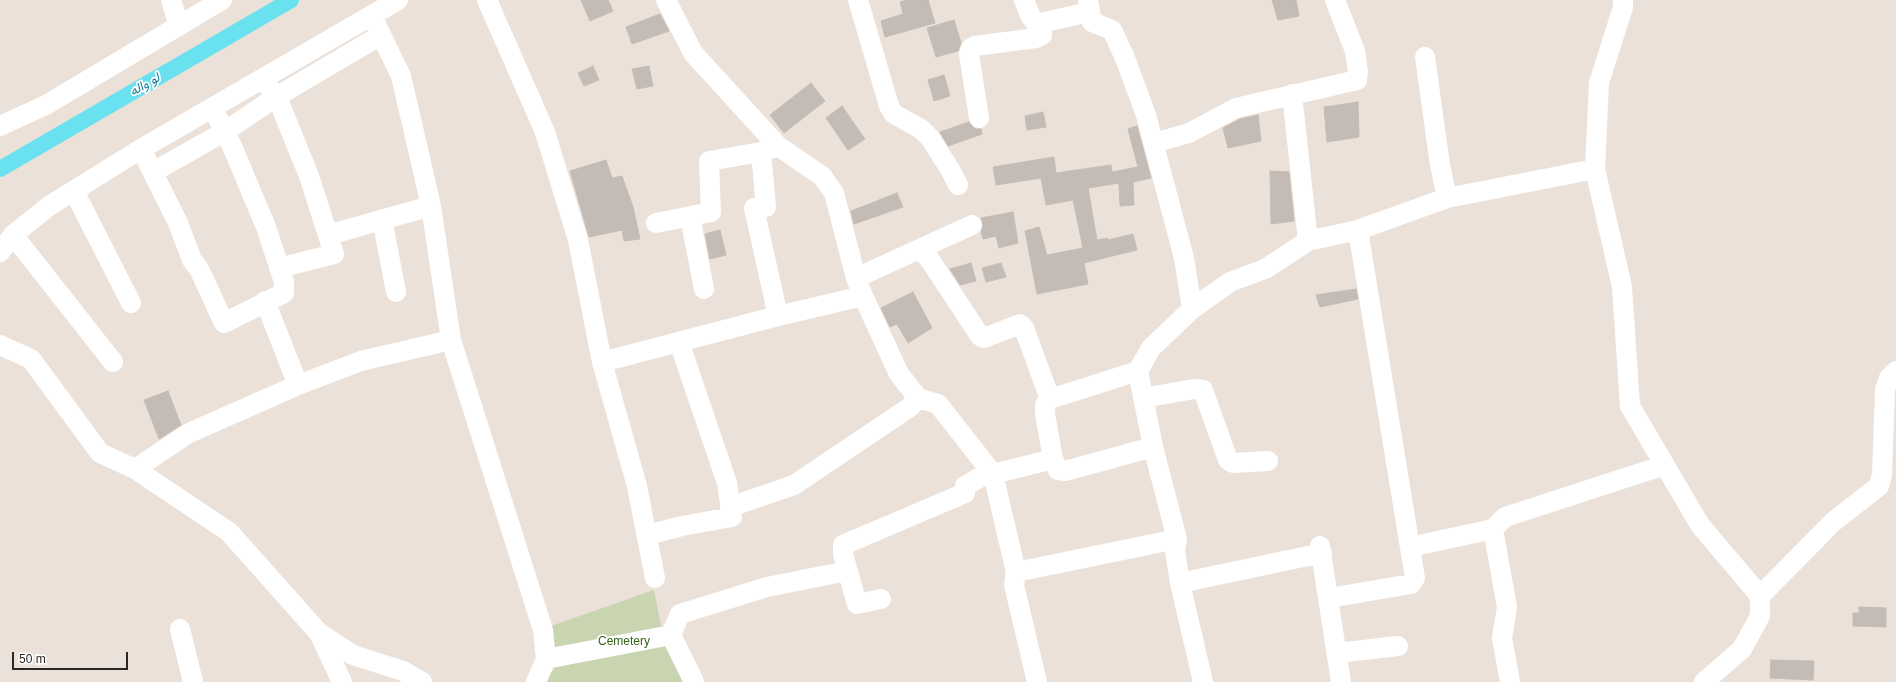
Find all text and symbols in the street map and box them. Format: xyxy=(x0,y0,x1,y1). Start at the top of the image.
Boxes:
water label: لو واله xyxy=(127,70,163,100)
park label: Cemetery xyxy=(598,635,650,649)
scale bar xyxy=(14,644,130,670)
text: 50 m xyxy=(19,652,46,666)

